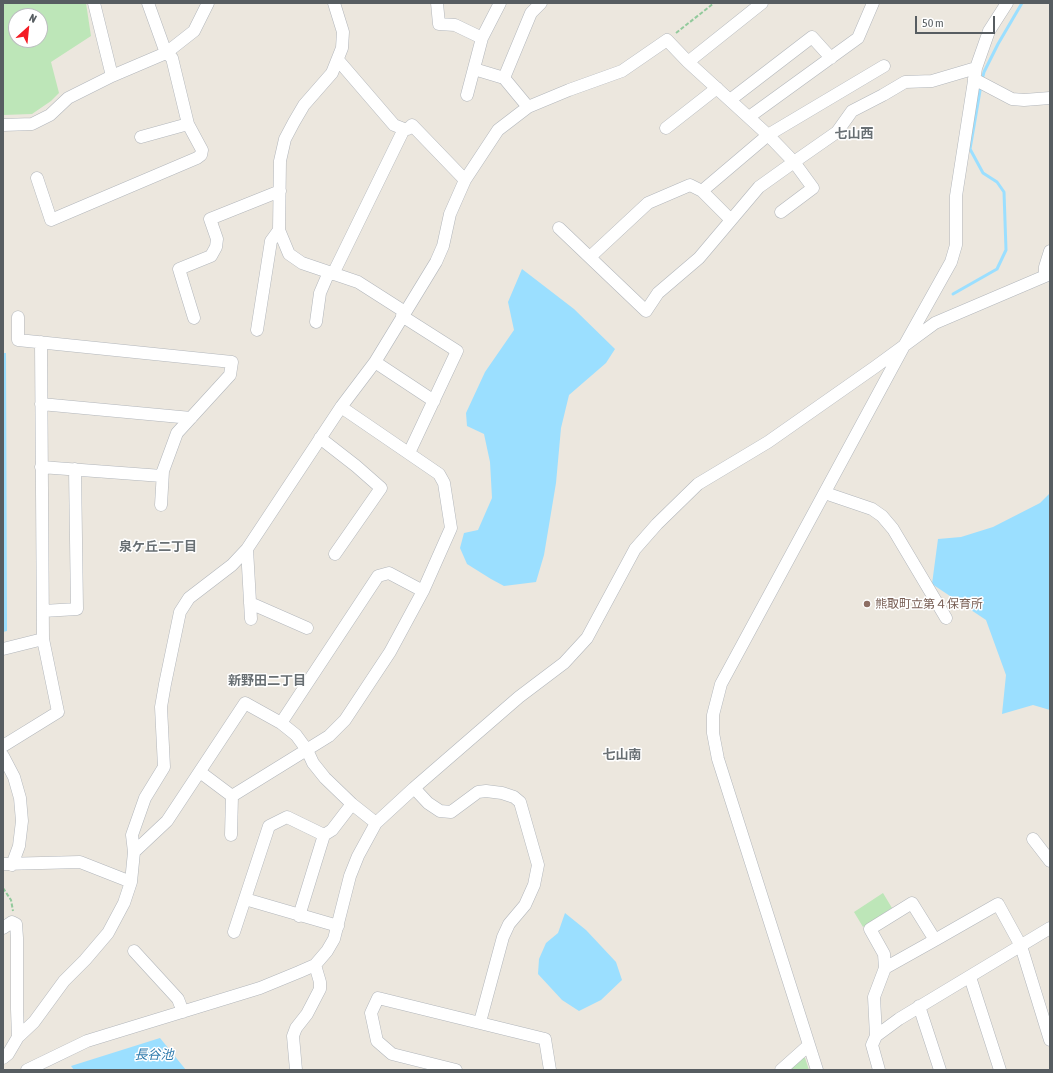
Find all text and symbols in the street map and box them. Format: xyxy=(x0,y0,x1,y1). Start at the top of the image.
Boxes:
north arrow xyxy=(8,8,48,48)
scale bar xyxy=(917,8,997,34)
text: N xyxy=(27,11,39,25)
text: 50 m xyxy=(922,16,944,30)
district label: 七山西 xyxy=(835,126,873,142)
district label: 泉ケ丘二丁目 xyxy=(119,539,197,555)
place label: 熊取町立第４保育所 xyxy=(875,597,983,611)
marker: 熊取町立第４保育所 xyxy=(862,599,872,609)
district label: 新野田二丁目 xyxy=(228,673,306,689)
district label: 七山南 xyxy=(603,747,641,763)
water label: 長谷池 xyxy=(135,1047,173,1063)

